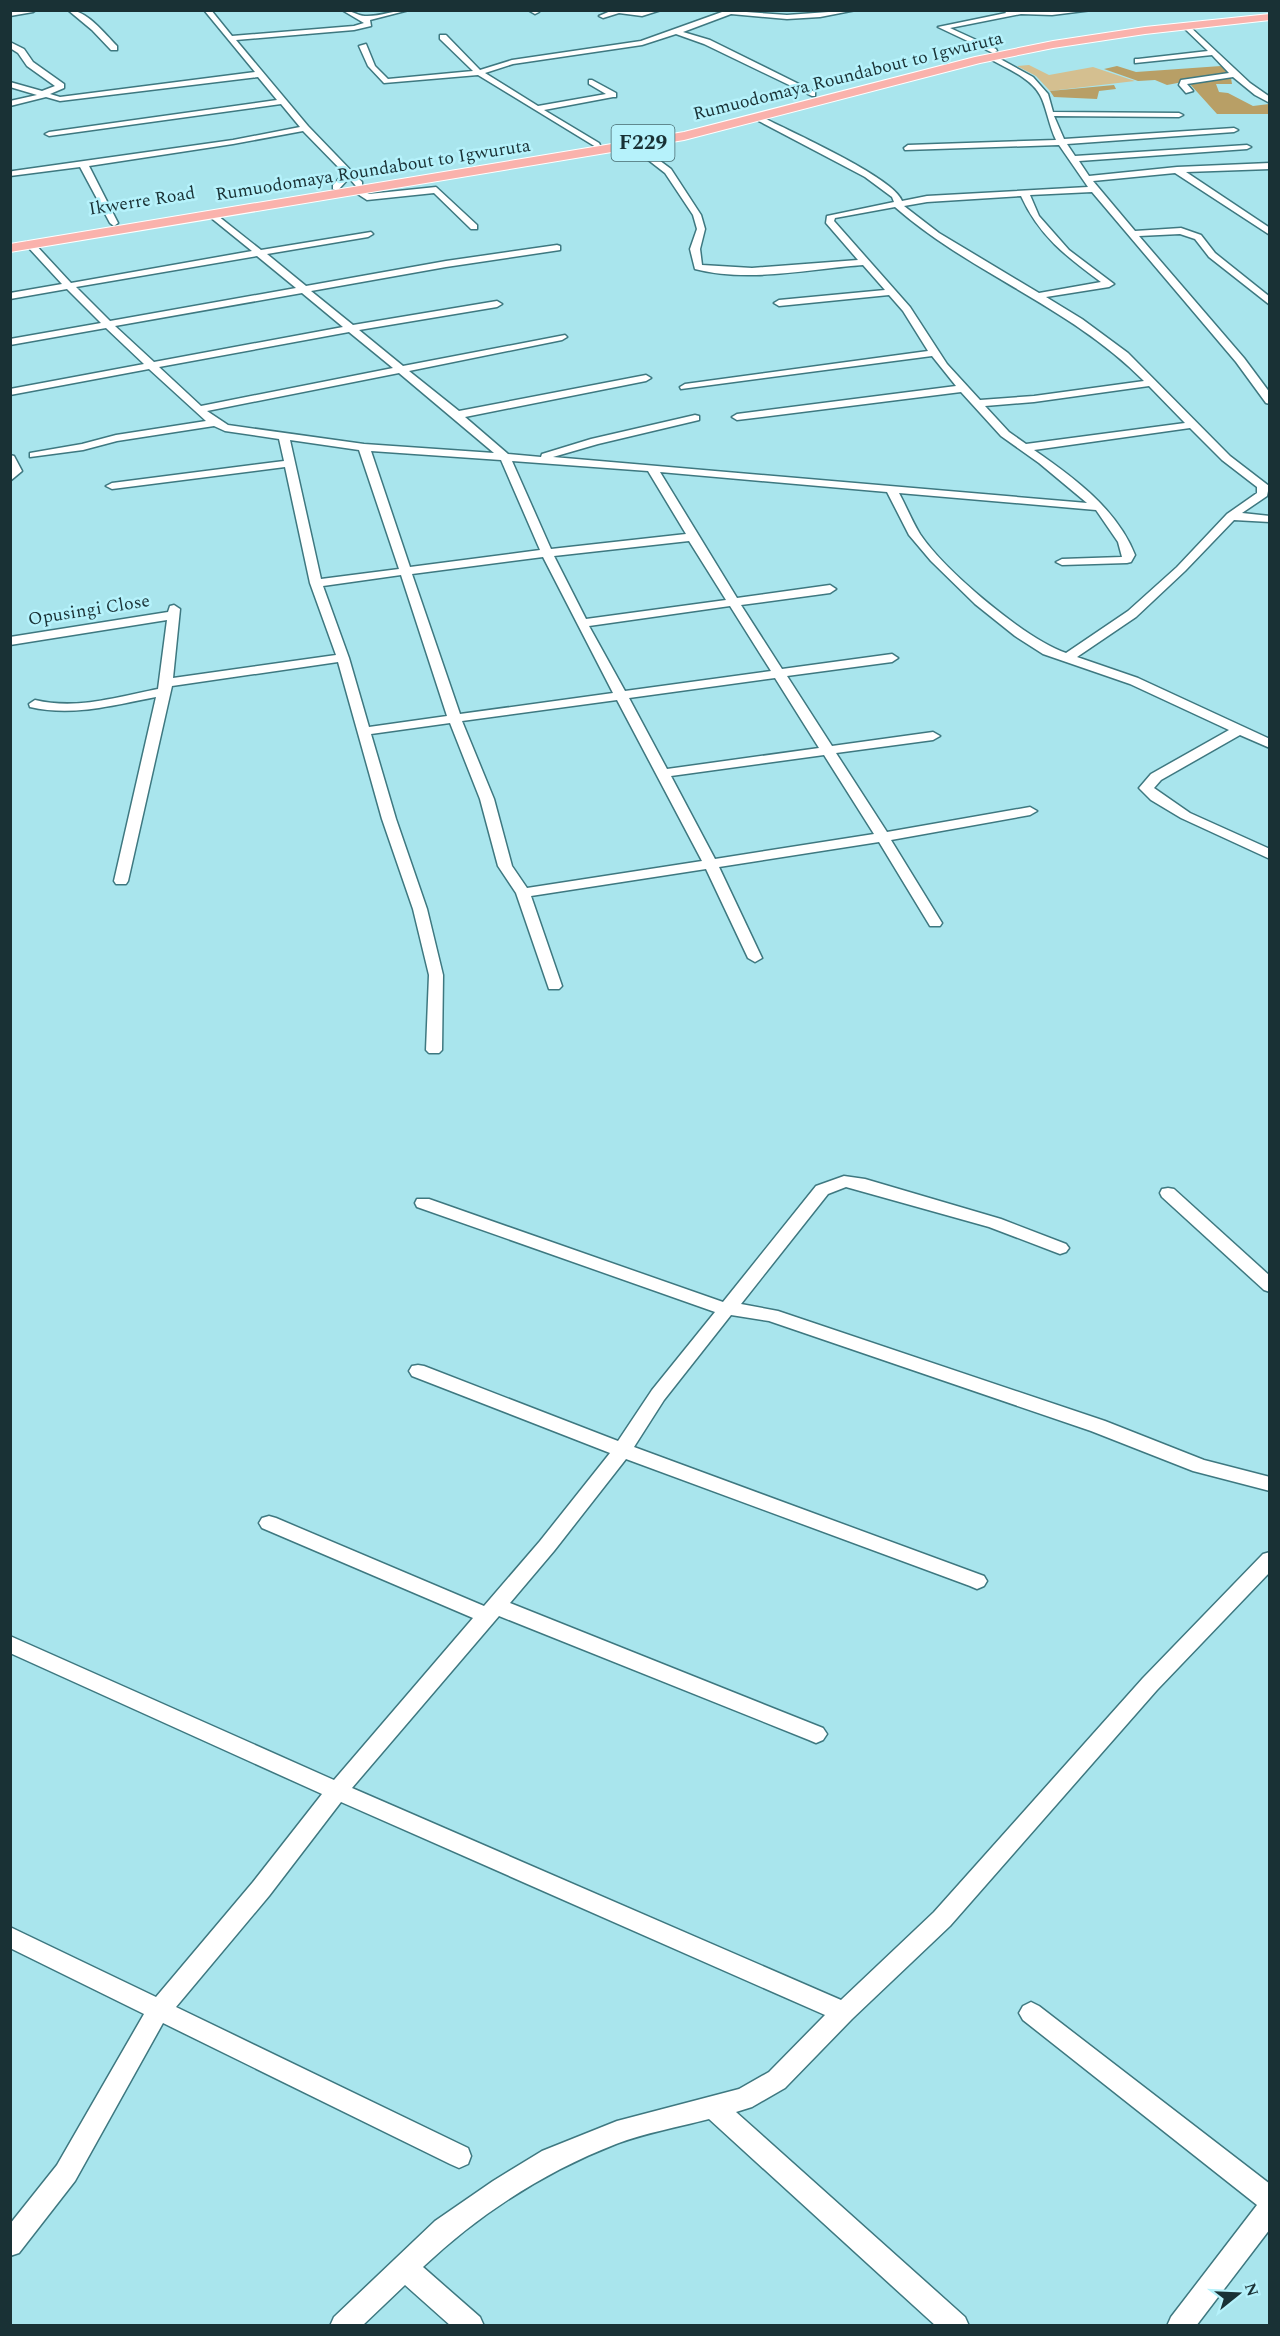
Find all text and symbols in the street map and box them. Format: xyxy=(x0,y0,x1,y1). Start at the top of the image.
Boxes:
street label: Rumuodomaya Roundabout to Igwuruta xyxy=(690,24,1006,128)
road number: F229 xyxy=(612,125,674,161)
street label: Rumuodomaya Roundabout to Igwuruta xyxy=(214,132,533,208)
street label: Ikwerre Road xyxy=(87,179,197,223)
street label: Opusingi Close xyxy=(26,587,152,633)
north arrow xyxy=(1208,2264,1268,2324)
text: N xyxy=(1238,2280,1265,2300)

